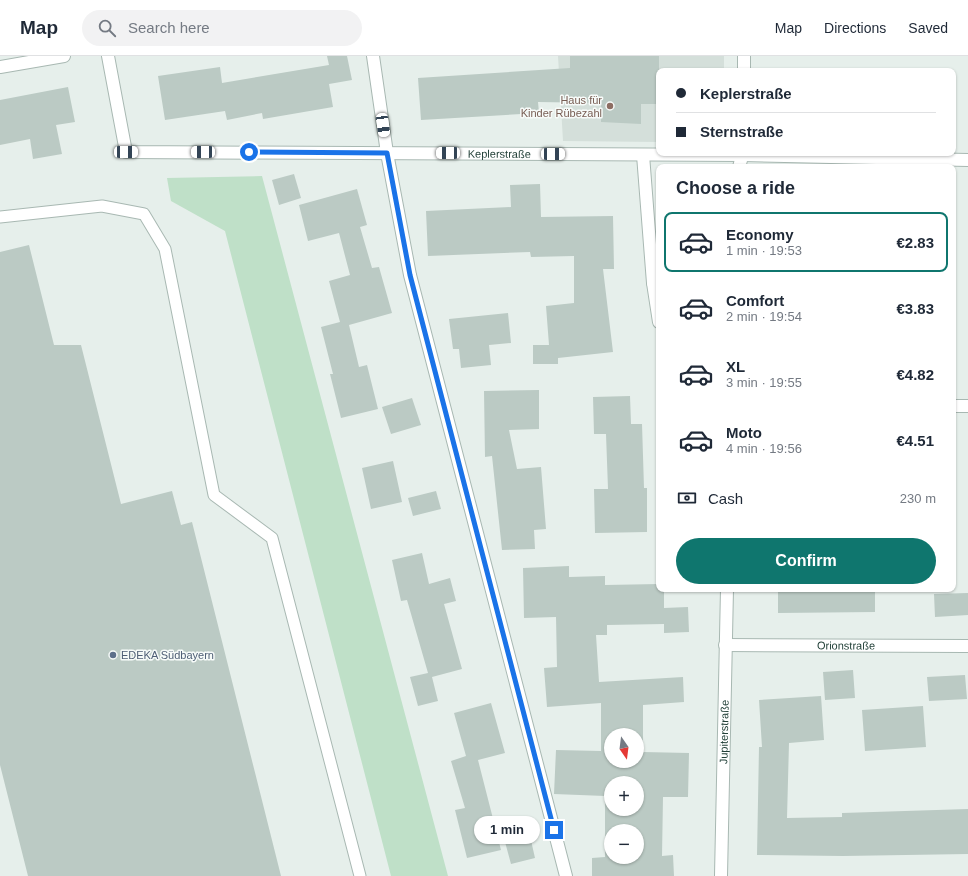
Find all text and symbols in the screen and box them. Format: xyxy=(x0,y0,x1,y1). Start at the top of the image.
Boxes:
search box xyxy=(82,10,362,46)
text: Map xyxy=(20,17,58,38)
icon: search xyxy=(96,17,118,39)
text: Search here xyxy=(128,19,210,36)
text: Map xyxy=(775,20,802,36)
text: Directions xyxy=(824,20,886,36)
text: Saved xyxy=(908,20,948,36)
text: Keplerstraße xyxy=(700,85,792,102)
place label: Haus für Kinder Rübezahl xyxy=(521,94,602,119)
marker: Haus für Kinder Rübezahl xyxy=(605,101,615,111)
car xyxy=(375,112,391,138)
text: Sternstraße xyxy=(700,123,783,140)
route start xyxy=(240,143,258,161)
car xyxy=(114,146,138,158)
car xyxy=(191,146,215,158)
car xyxy=(436,147,460,159)
street label: Keplerstraße xyxy=(468,148,531,160)
car xyxy=(541,148,565,160)
text: Choose a ride xyxy=(676,178,795,198)
icon: car xyxy=(678,224,714,260)
text: Economy xyxy=(726,226,794,243)
text: €2.83 xyxy=(896,234,934,251)
text: 1 min · 19:53 xyxy=(726,243,802,258)
icon: car xyxy=(678,290,714,326)
text: Comfort xyxy=(726,292,784,309)
text: €3.83 xyxy=(896,300,934,317)
text: 2 min · 19:54 xyxy=(726,309,802,324)
icon: car xyxy=(678,356,714,392)
text: XL xyxy=(726,358,745,375)
text: €4.82 xyxy=(896,366,934,383)
text: 3 min · 19:55 xyxy=(726,375,802,390)
icon: car xyxy=(678,422,714,458)
text: Moto xyxy=(726,424,762,441)
text: €4.51 xyxy=(896,432,934,449)
text: 4 min · 19:56 xyxy=(726,441,802,456)
icon: cash xyxy=(676,487,698,509)
text: Cash xyxy=(708,490,743,507)
text: 230 m xyxy=(900,491,936,506)
button: Confirm xyxy=(676,538,936,584)
street label: Orionstraße xyxy=(817,639,875,652)
place label: EDEKA Südbayern xyxy=(121,649,214,661)
marker: EDEKA Südbayern xyxy=(108,650,118,660)
street label: Jupiterstraße xyxy=(717,700,731,764)
north arrow xyxy=(604,728,644,768)
map controls xyxy=(604,728,644,864)
button: + xyxy=(604,776,644,816)
callout: 1 min xyxy=(474,816,540,844)
route end xyxy=(545,821,563,839)
text: 1 min xyxy=(490,822,524,837)
button: − xyxy=(604,824,644,864)

